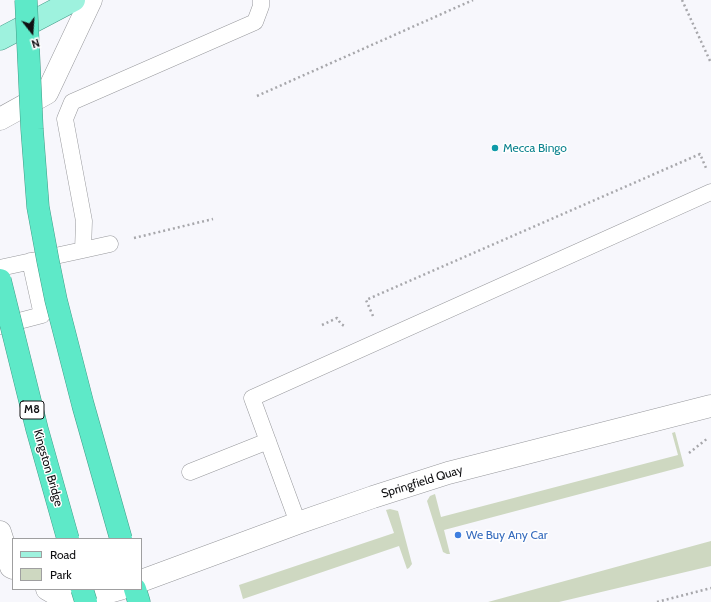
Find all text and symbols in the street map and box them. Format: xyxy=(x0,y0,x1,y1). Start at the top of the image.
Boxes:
north arrow xyxy=(12,12,52,52)
text: N xyxy=(30,36,41,51)
place label: Mecca Bingo xyxy=(503,141,567,155)
marker: Mecca Bingo xyxy=(490,143,500,153)
road number: M8 xyxy=(20,401,44,419)
street label: Kingston Bridge xyxy=(30,428,66,508)
street label: Springfield Quay xyxy=(380,463,464,501)
place label: We Buy Any Car xyxy=(466,528,548,542)
marker: We Buy Any Car xyxy=(453,530,463,540)
legend xyxy=(12,538,142,590)
text: Road xyxy=(50,547,76,562)
text: Park xyxy=(50,567,72,582)

